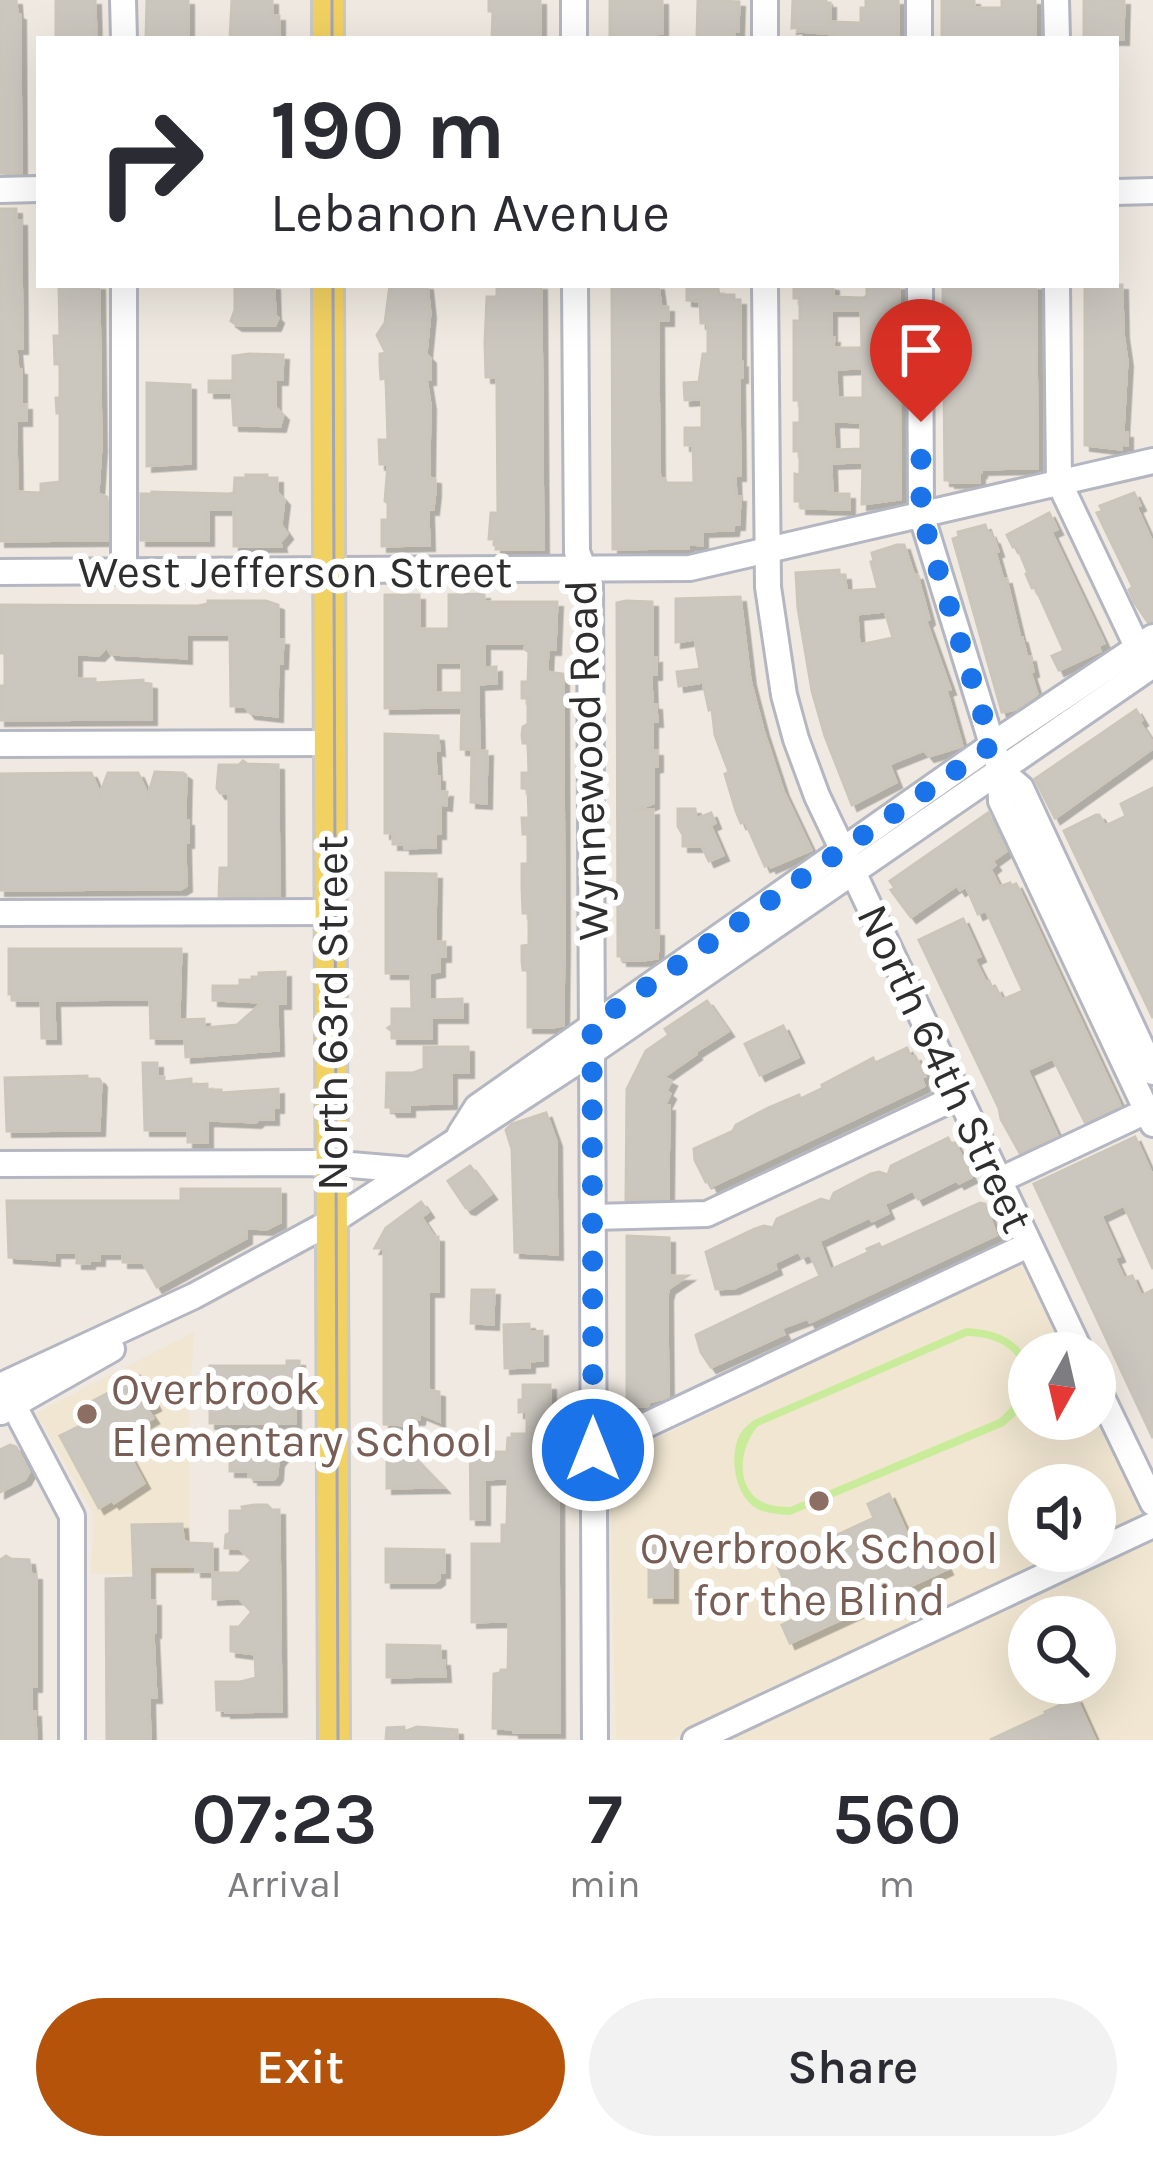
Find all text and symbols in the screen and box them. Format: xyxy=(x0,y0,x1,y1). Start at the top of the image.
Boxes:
text: 190 m xyxy=(270,81,505,179)
icon: right xyxy=(72,84,228,240)
text: Lebanon Avenue xyxy=(270,181,670,245)
pin xyxy=(870,299,972,422)
icon: arrive xyxy=(888,317,954,383)
street label: West Jefferson Street xyxy=(78,546,512,598)
street label: Wynnewood Road xyxy=(555,578,620,941)
street label: North 63rd Street xyxy=(306,835,358,1191)
street label: North 64th Street xyxy=(846,896,1044,1241)
north arrow xyxy=(1008,1332,1116,1440)
map controls xyxy=(1008,1332,1116,1704)
place label: Overbrook Elementary School xyxy=(111,1363,493,1468)
position arrow xyxy=(530,1387,656,1513)
marker: Overbrook Elementary School xyxy=(74,1401,100,1427)
button: sound xyxy=(1008,1464,1116,1572)
marker: Overbrook School for the Blind xyxy=(806,1488,832,1514)
place label: Overbrook School for the Blind xyxy=(640,1522,998,1626)
button: search xyxy=(1008,1596,1116,1704)
text: 07:23 xyxy=(192,1777,377,1861)
text: 7 xyxy=(587,1777,622,1861)
text: 560 xyxy=(832,1777,961,1861)
text: Arrival xyxy=(227,1861,342,1907)
text: min xyxy=(569,1861,641,1907)
text: m xyxy=(879,1861,915,1907)
button: Exit xyxy=(36,1998,565,2136)
button: Share xyxy=(589,1998,1117,2136)

